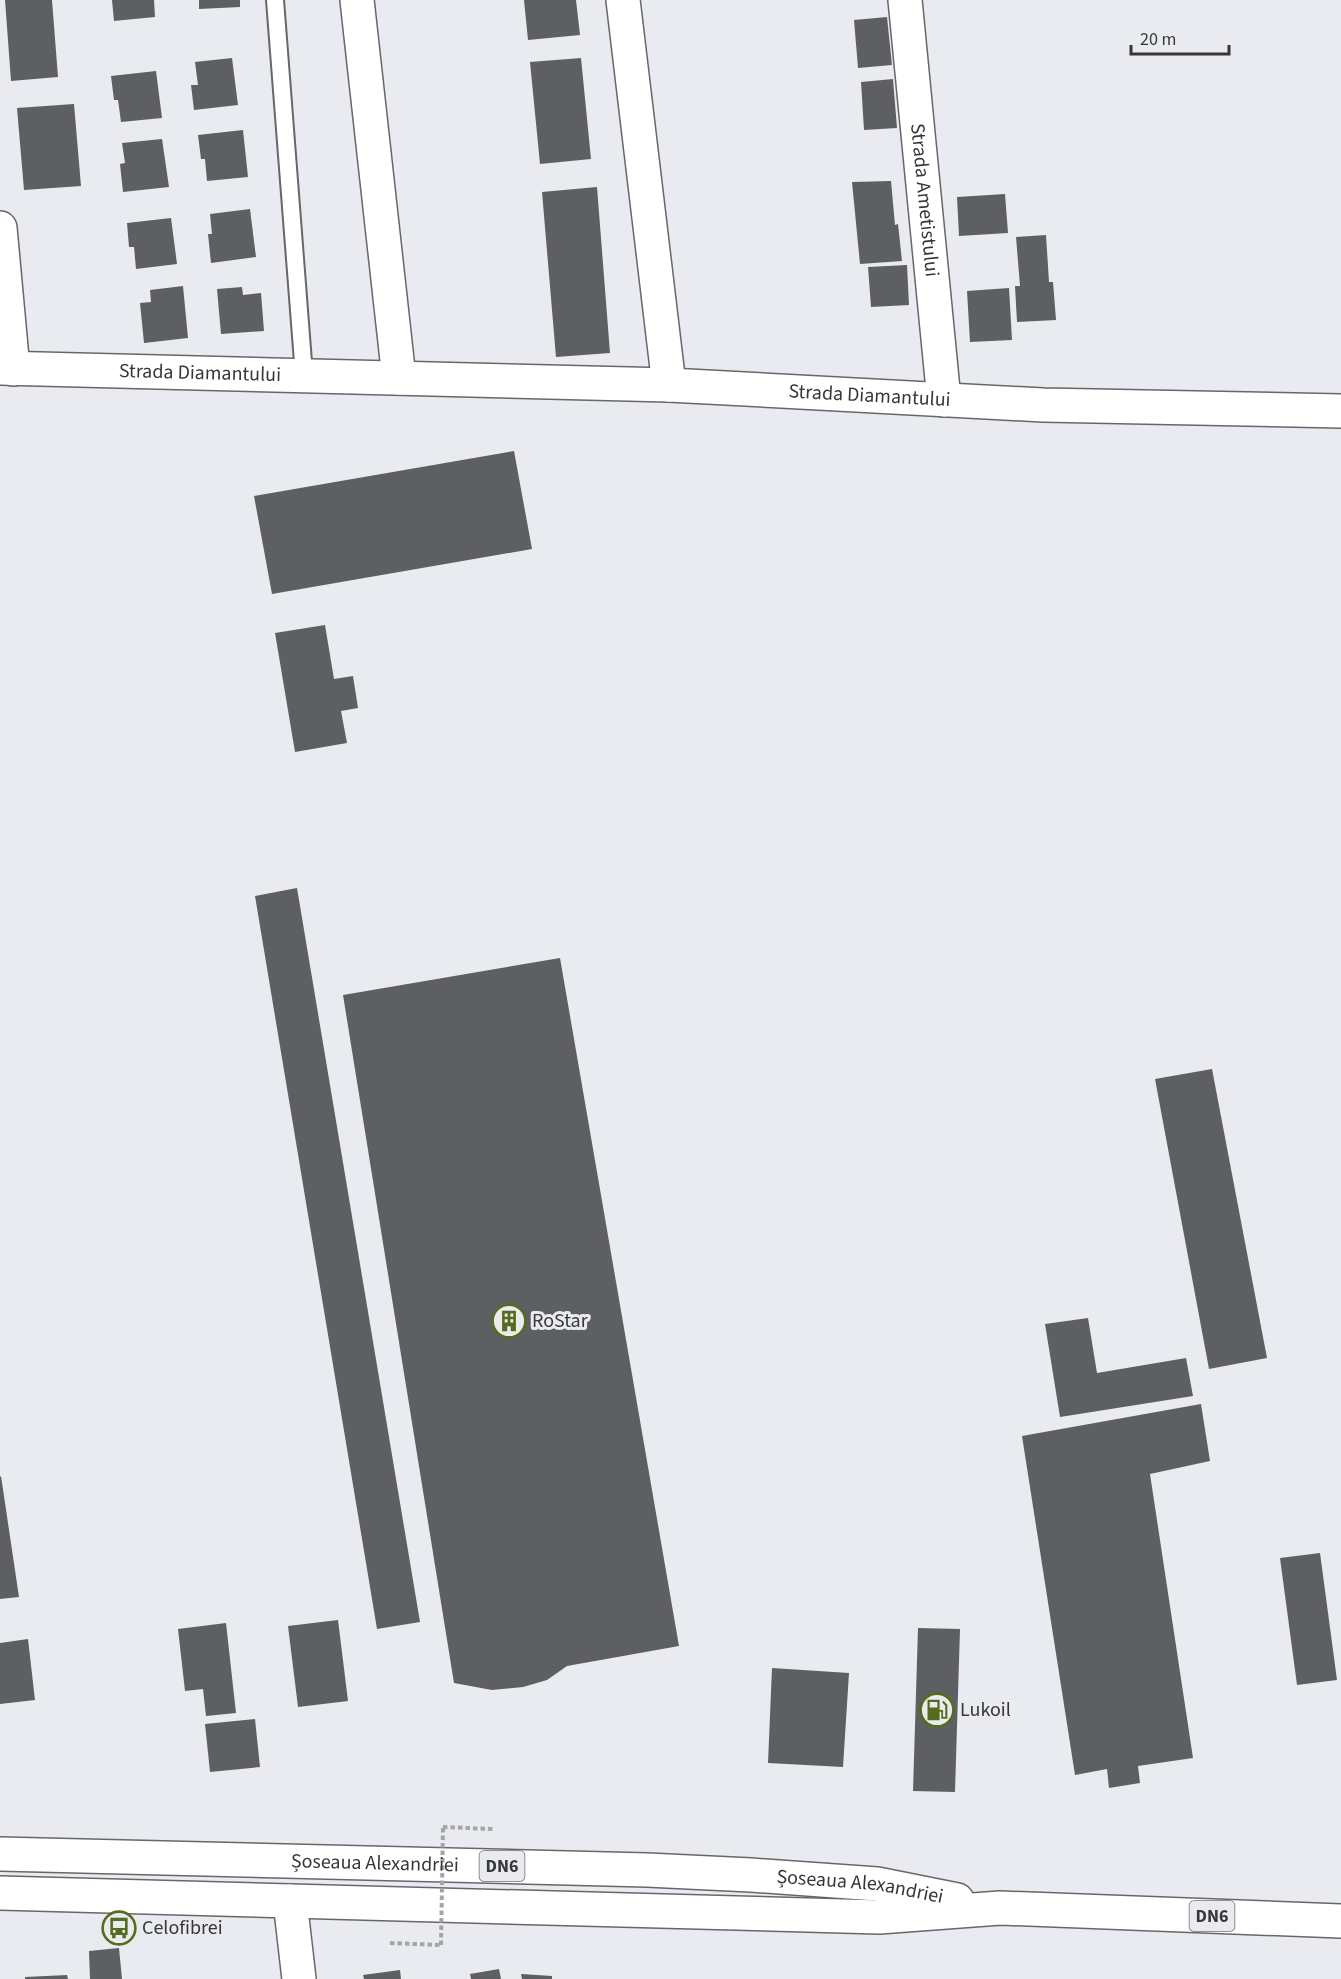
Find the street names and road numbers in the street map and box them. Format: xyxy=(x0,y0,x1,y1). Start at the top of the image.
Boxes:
street label: Strada Ametistului xyxy=(903,122,946,278)
street label: Strada Diamantului xyxy=(118,357,281,389)
street label: Strada Diamantului xyxy=(788,377,951,414)
street label: Șoseaua Alexandriei xyxy=(291,1847,459,1879)
road number: DN6 xyxy=(480,1851,524,1881)
street label: Șoseaua Alexandriei xyxy=(776,1863,946,1911)
road number: DN6 xyxy=(1190,1901,1234,1931)

